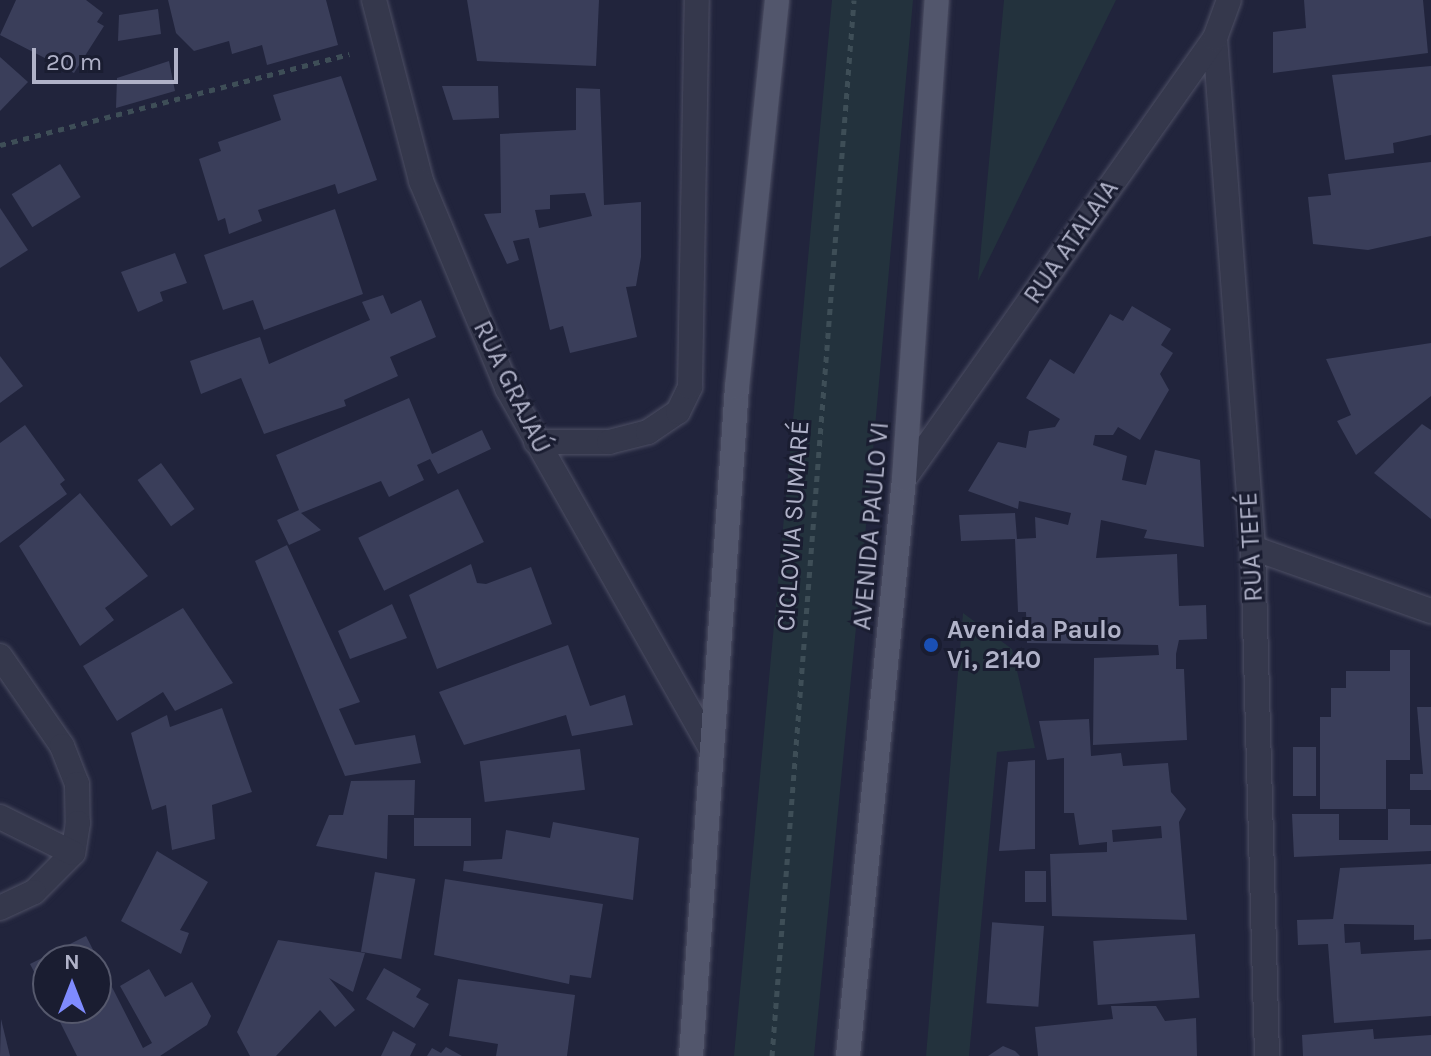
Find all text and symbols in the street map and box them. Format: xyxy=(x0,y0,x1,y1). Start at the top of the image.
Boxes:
scale bar xyxy=(36,32,182,82)
text: 20 m xyxy=(46,48,102,76)
street label: RUA ATALAIA xyxy=(1017,174,1125,310)
street label: RUA GRAJAÚ xyxy=(466,315,558,459)
street label: CICLOVIA SUMARÉ xyxy=(770,420,816,632)
street label: AVENIDA PAULO VI xyxy=(846,420,896,632)
street label: RUA TEFÉ xyxy=(1233,491,1269,603)
place label: Avenida Paulo Vi, 2140 xyxy=(947,614,1122,676)
marker: Avenida Paulo Vi, 2140 xyxy=(922,636,940,654)
north arrow xyxy=(32,944,112,1024)
text: N xyxy=(64,949,80,975)

